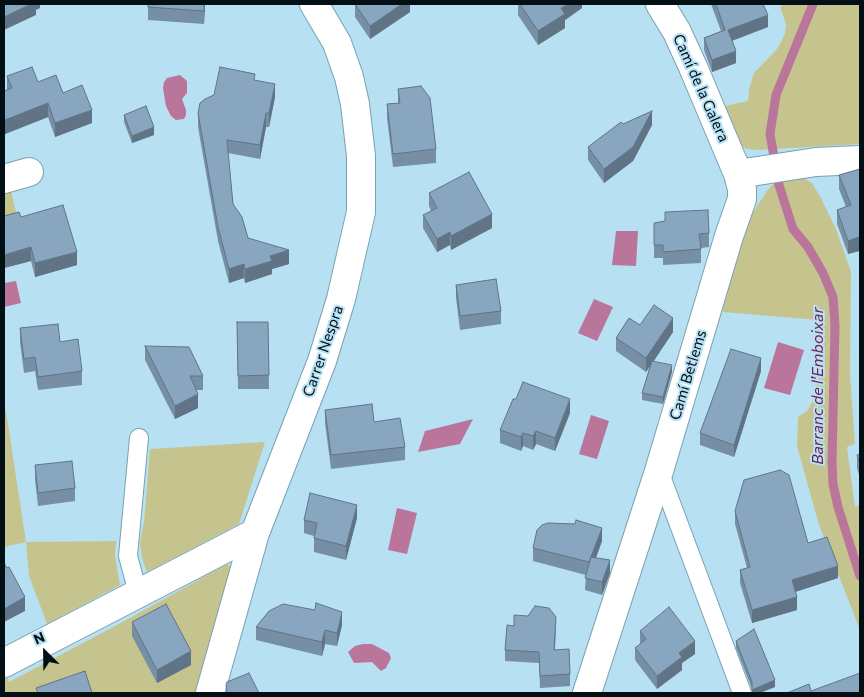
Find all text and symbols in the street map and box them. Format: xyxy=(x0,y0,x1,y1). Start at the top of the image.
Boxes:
street label: Camí de la Galera xyxy=(669,31,733,145)
street label: Carrer Nespra xyxy=(299,303,347,399)
water label: Barranc de l'Emboixar xyxy=(808,307,828,465)
street label: Camí Betlems xyxy=(666,328,710,422)
north arrow xyxy=(20,627,70,677)
text: N xyxy=(31,628,47,648)

